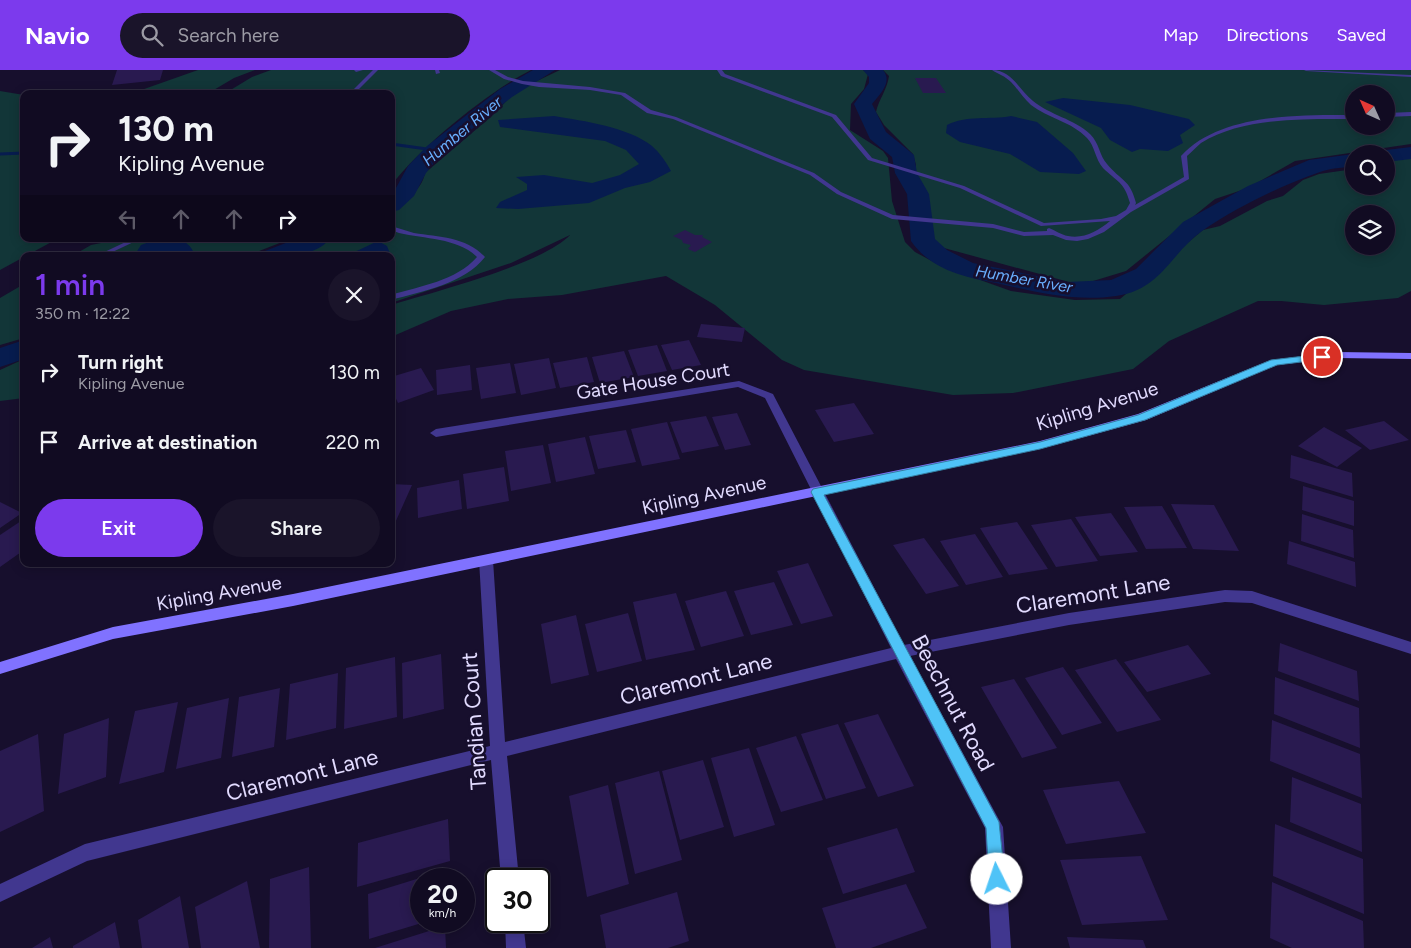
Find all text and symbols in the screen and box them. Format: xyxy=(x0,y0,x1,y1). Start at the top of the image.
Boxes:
search box xyxy=(120,13,470,58)
text: Navio xyxy=(25,21,90,50)
icon: search xyxy=(138,21,166,49)
text: Search here xyxy=(178,24,279,47)
text: Map xyxy=(1163,24,1198,46)
text: Directions xyxy=(1226,24,1308,46)
text: Saved xyxy=(1336,24,1386,46)
north arrow xyxy=(1345,85,1395,135)
map controls xyxy=(1345,85,1395,255)
water label: Humber River xyxy=(418,92,506,170)
text: 130 m xyxy=(118,108,214,150)
icon: right xyxy=(35,110,100,175)
button: search xyxy=(1345,145,1395,195)
text: Kipling Avenue xyxy=(118,150,265,177)
icon: left xyxy=(114,205,142,233)
icon: ahead xyxy=(167,205,195,233)
icon: ahead xyxy=(220,205,248,233)
icon: right xyxy=(273,205,301,233)
button: layers xyxy=(1345,205,1395,255)
water label: Humber River xyxy=(974,261,1075,297)
text: 1 min xyxy=(35,266,105,303)
button: close xyxy=(328,269,380,321)
text: 350 m · 12:22 xyxy=(35,304,130,323)
pin xyxy=(1301,336,1343,378)
icon: arrive xyxy=(1308,343,1336,371)
text: Turn right xyxy=(78,351,164,374)
icon: right xyxy=(35,358,63,386)
street label: Gate House Court xyxy=(575,358,731,404)
text: 130 m xyxy=(329,361,380,384)
text: Kipling Avenue xyxy=(78,374,185,393)
street label: Kipling Avenue xyxy=(1033,377,1161,435)
icon: arrive xyxy=(35,428,63,456)
text: Arrive at destination xyxy=(78,431,257,454)
text: 220 m xyxy=(326,431,380,454)
street label: Kipling Avenue xyxy=(640,471,768,519)
button: Exit xyxy=(35,499,203,557)
button: Share xyxy=(213,499,380,557)
street label: Claremont Lane xyxy=(1014,568,1172,620)
street label: Kipling Avenue xyxy=(155,571,283,615)
street label: Beechnut Road xyxy=(906,630,1000,776)
street label: Claremont Lane xyxy=(617,647,775,711)
street label: Tandian Court xyxy=(456,651,492,791)
street label: Claremont Lane xyxy=(223,743,381,807)
position arrow xyxy=(970,852,1022,904)
speed limit sign: 30 xyxy=(485,868,550,933)
text: 20 xyxy=(427,879,458,909)
text: km/h xyxy=(429,906,456,920)

